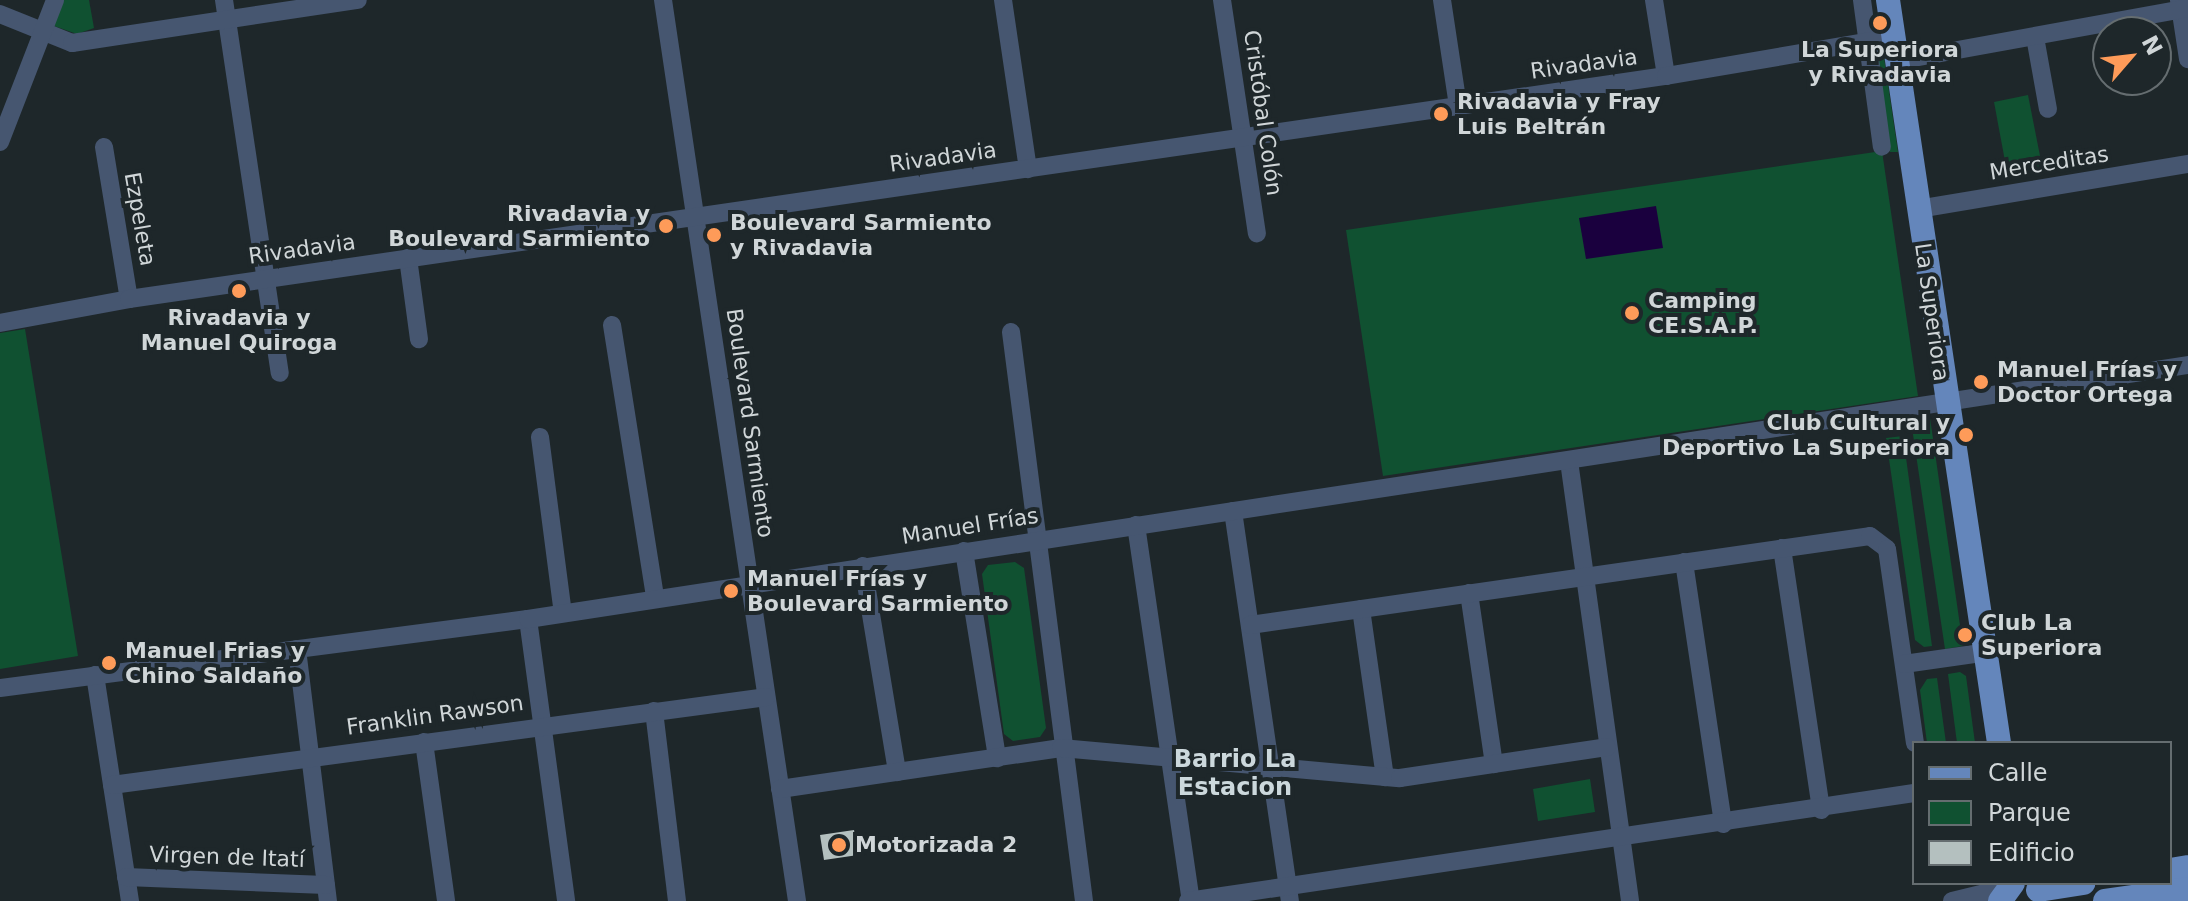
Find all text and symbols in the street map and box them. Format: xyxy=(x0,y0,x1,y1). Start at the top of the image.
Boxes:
marker: La Superiora y Rivadavia xyxy=(1871,14,1889,32)
north arrow xyxy=(2092,16,2172,96)
street label: Cristóbal Colón xyxy=(1238,28,1288,198)
text: N xyxy=(2137,31,2167,59)
place label: La Superiora y Rivadavia xyxy=(1801,36,1959,88)
street label: Rivadavia xyxy=(1529,43,1639,85)
place label: Rivadavia y Fray Luis Beltrán xyxy=(1457,88,1661,140)
marker: Rivadavia y Fray Luis Beltrán xyxy=(1432,105,1450,123)
street label: Rivadavia xyxy=(888,136,998,178)
street label: Merceditas xyxy=(1987,141,2111,185)
street label: Ezpeleta xyxy=(119,170,161,268)
place label: Rivadavia y Boulevard Sarmiento xyxy=(388,200,650,252)
place label: Boulevard Sarmiento y Rivadavia xyxy=(730,209,992,260)
marker: Rivadavia y Boulevard Sarmiento xyxy=(657,217,675,235)
marker: Boulevard Sarmiento y Rivadavia xyxy=(705,226,723,244)
street label: Rivadavia xyxy=(247,228,357,270)
street label: La Superiora xyxy=(1909,241,1955,383)
marker: Rivadavia y Manuel Quiroga xyxy=(230,282,248,300)
place label: Camping CE.S.A.P. xyxy=(1648,287,1758,338)
place label: Rivadavia y Manuel Quiroga xyxy=(141,304,337,356)
marker: Camping CE.S.A.P. xyxy=(1623,304,1641,322)
street label: Boulevard Sarmiento xyxy=(721,307,779,539)
place label: Manuel Frías y Doctor Ortega xyxy=(1997,356,2177,408)
marker: Manuel Frías y Doctor Ortega xyxy=(1972,373,1990,391)
place label: Club Cultural y Deportivo La Superiora xyxy=(1662,409,1950,460)
marker: Club Cultural y Deportivo La Superiora xyxy=(1957,426,1975,444)
street label: Manuel Frías xyxy=(900,502,1040,550)
place label: Manuel Frías y Boulevard Sarmiento xyxy=(747,565,1009,616)
marker: Manuel Frías y Boulevard Sarmiento xyxy=(722,582,740,600)
place label: Club La Superiora xyxy=(1981,609,2102,660)
marker: Club La Superiora xyxy=(1956,626,1974,644)
place label: Manuel Frias y Chino Saldaño xyxy=(125,637,305,688)
marker: Manuel Frias y Chino Saldaño xyxy=(100,654,118,672)
street label: Franklin Rawson xyxy=(345,690,525,740)
legend xyxy=(1912,741,2172,885)
district label: Barrio La Estacion xyxy=(1174,746,1296,802)
text: Calle xyxy=(1988,759,2048,787)
text: Parque xyxy=(1988,799,2071,827)
place label: Motorizada 2 xyxy=(855,832,1017,858)
marker: Motorizada 2 xyxy=(830,836,848,854)
text: Edificio xyxy=(1988,839,2075,867)
street label: Virgen de Itatí xyxy=(149,841,305,873)

